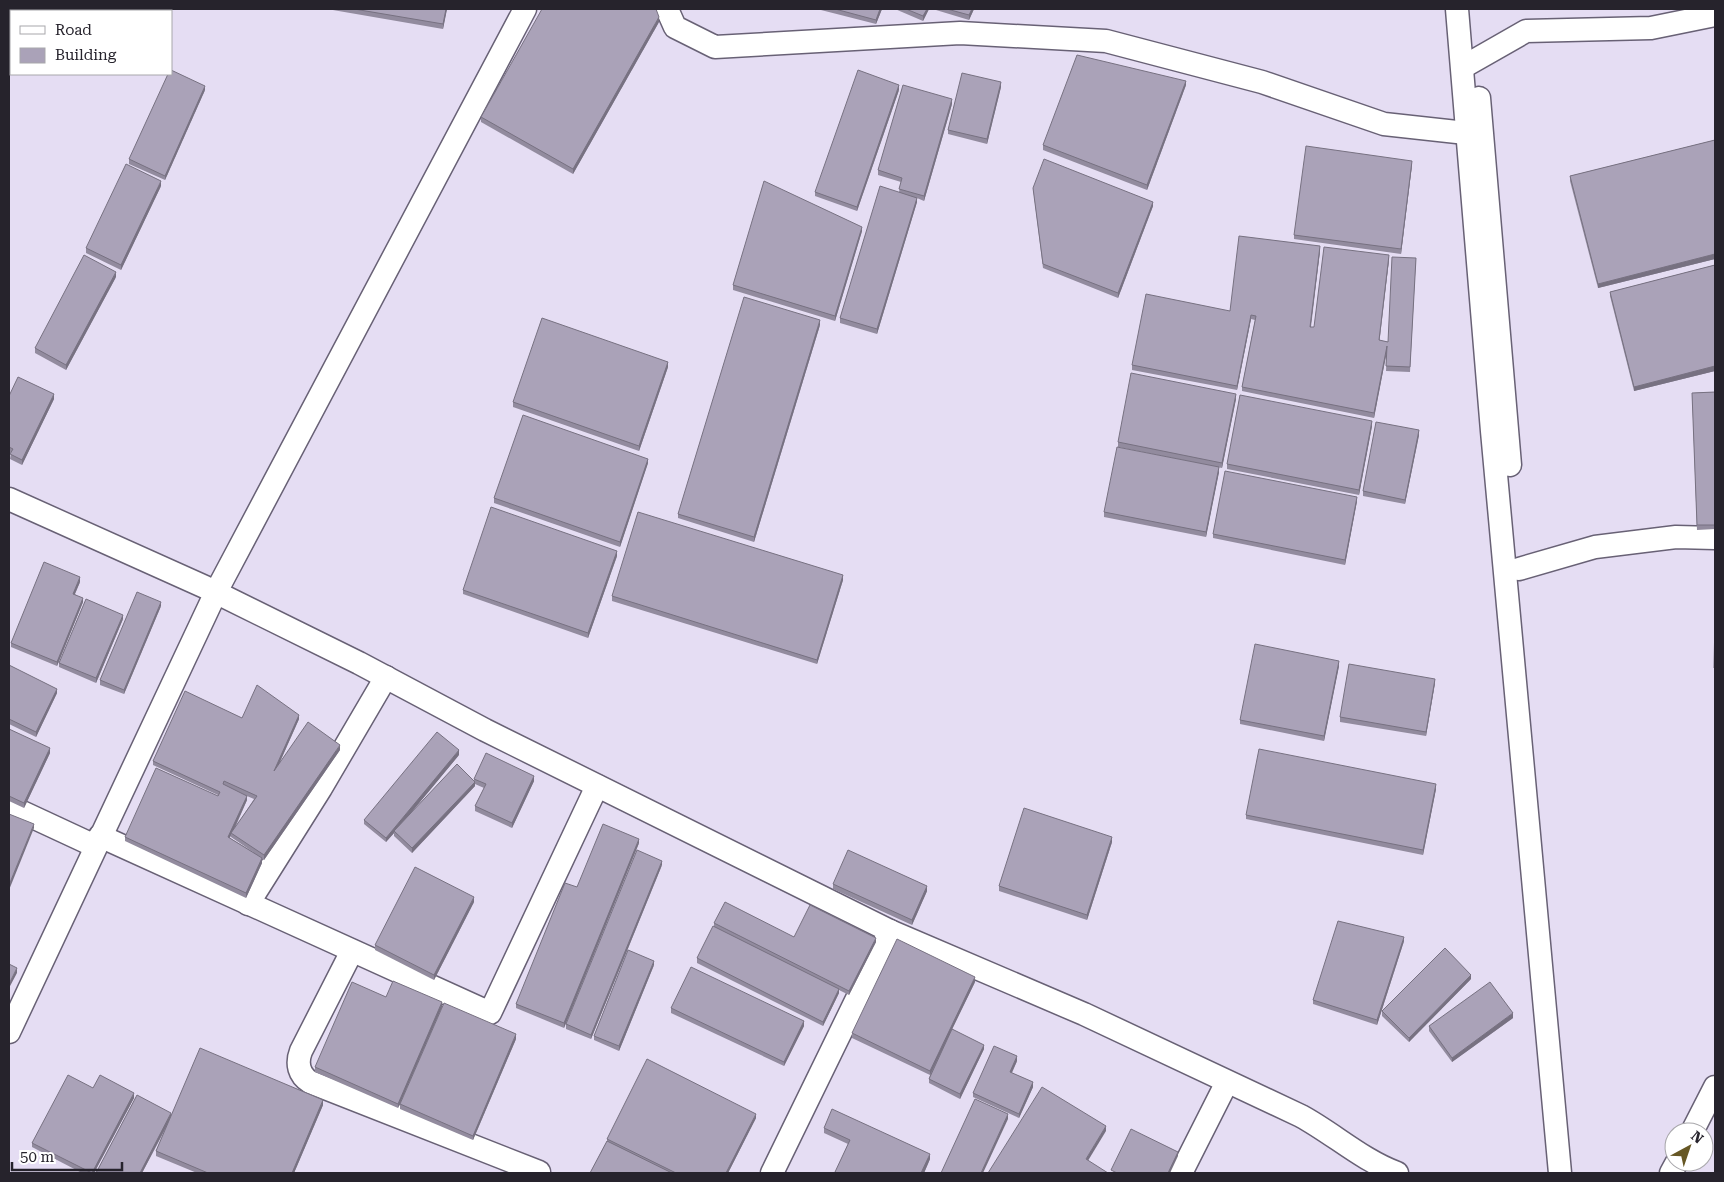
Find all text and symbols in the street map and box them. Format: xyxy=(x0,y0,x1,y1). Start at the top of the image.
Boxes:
legend xyxy=(10,10,172,75)
text: Road xyxy=(55,21,92,39)
text: Building xyxy=(55,46,117,64)
north arrow xyxy=(1664,1122,1714,1172)
text: N xyxy=(1688,1127,1707,1147)
scale bar xyxy=(12,1140,122,1172)
text: 50 m xyxy=(20,1148,55,1166)

